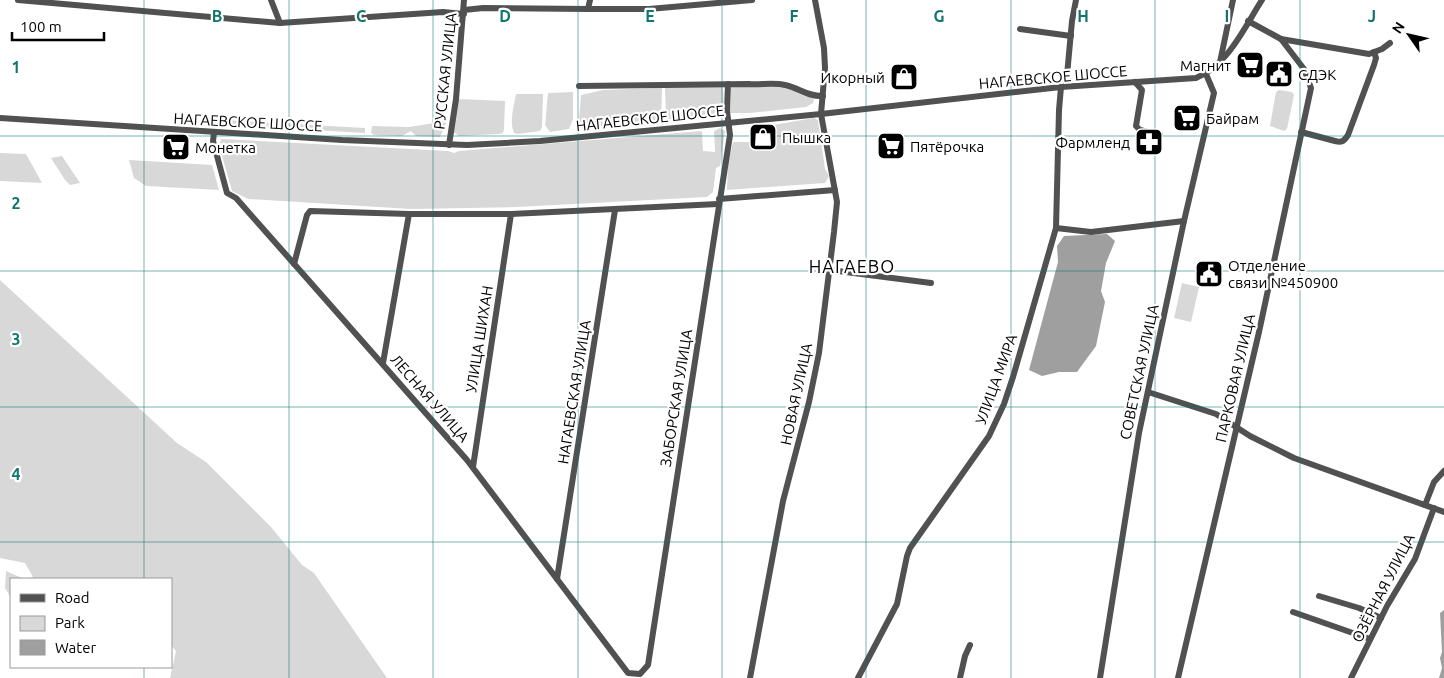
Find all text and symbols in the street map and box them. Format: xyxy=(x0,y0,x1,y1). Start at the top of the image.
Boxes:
text: B xyxy=(212,7,222,25)
text: C xyxy=(356,7,366,25)
text: D xyxy=(499,7,511,25)
text: E xyxy=(645,7,655,25)
text: F xyxy=(790,7,799,25)
text: G xyxy=(933,7,945,25)
text: H xyxy=(1077,7,1089,25)
text: I xyxy=(1225,7,1229,25)
text: J xyxy=(1368,7,1376,25)
scale bar xyxy=(12,10,105,42)
north arrow xyxy=(1384,10,1434,60)
street label: РУССКАЯ УЛИЦА xyxy=(430,12,460,130)
text: 100 m xyxy=(20,18,62,35)
text: N xyxy=(1389,19,1408,37)
supermarket icon: Магнит xyxy=(1235,50,1265,80)
place label: Магнит xyxy=(1180,57,1231,74)
text: 1 xyxy=(11,58,21,76)
public building icon: СДЭК xyxy=(1264,59,1294,89)
shop icon: Икорный xyxy=(889,62,919,92)
street label: НАГАЕВСКОЕ ШОССЕ xyxy=(978,62,1128,92)
place label: СДЭК xyxy=(1298,66,1336,83)
place label: Икорный xyxy=(821,69,885,86)
street label: НАГАЕВСКОЕ ШОССЕ xyxy=(575,102,725,134)
supermarket icon: Байрам xyxy=(1172,103,1202,133)
street label: НАГАЕВСКОЕ ШОССЕ xyxy=(173,110,323,134)
place label: Байрам xyxy=(1206,110,1259,127)
shop icon: Пышка xyxy=(748,122,778,152)
pharmacy icon: Фармленд xyxy=(1134,127,1164,157)
place label: Пышка xyxy=(782,129,831,146)
supermarket icon: Пятёрочка xyxy=(876,131,906,161)
supermarket icon: Монетка xyxy=(161,132,191,162)
place label: Фармленд xyxy=(1055,134,1130,151)
place label: Пятёрочка xyxy=(910,138,984,155)
place label: Монетка xyxy=(195,139,256,156)
text: 2 xyxy=(11,194,21,212)
district label: НАГАЕВО xyxy=(809,256,895,276)
place label: Отделение связи №450900 xyxy=(1228,257,1338,291)
public building icon: Отделение связи №450900 xyxy=(1194,259,1224,289)
street label: УЛИЦА ШИХАН xyxy=(462,284,496,394)
street label: СОВЕТСКАЯ УЛИЦА xyxy=(1116,303,1162,441)
street label: ПАРКОВАЯ УЛИЦА xyxy=(1212,312,1258,444)
street label: НАГАЕВСКАЯ УЛИЦА xyxy=(554,319,594,465)
street label: ЗАБОРСКАЯ УЛИЦА xyxy=(657,328,695,468)
text: 3 xyxy=(11,330,21,348)
street label: УЛИЦА МИРА xyxy=(972,331,1020,426)
street label: НОВАЯ УЛИЦА xyxy=(777,341,815,447)
street label: ЛЕСНАЯ УЛИЦА xyxy=(387,351,473,445)
text: 4 xyxy=(11,465,21,483)
street label: ОЗЁРНАЯ УЛИЦА xyxy=(1348,531,1418,645)
legend xyxy=(10,578,172,668)
text: Road xyxy=(55,589,90,606)
text: Park xyxy=(55,614,85,631)
text: Water xyxy=(55,639,96,656)

